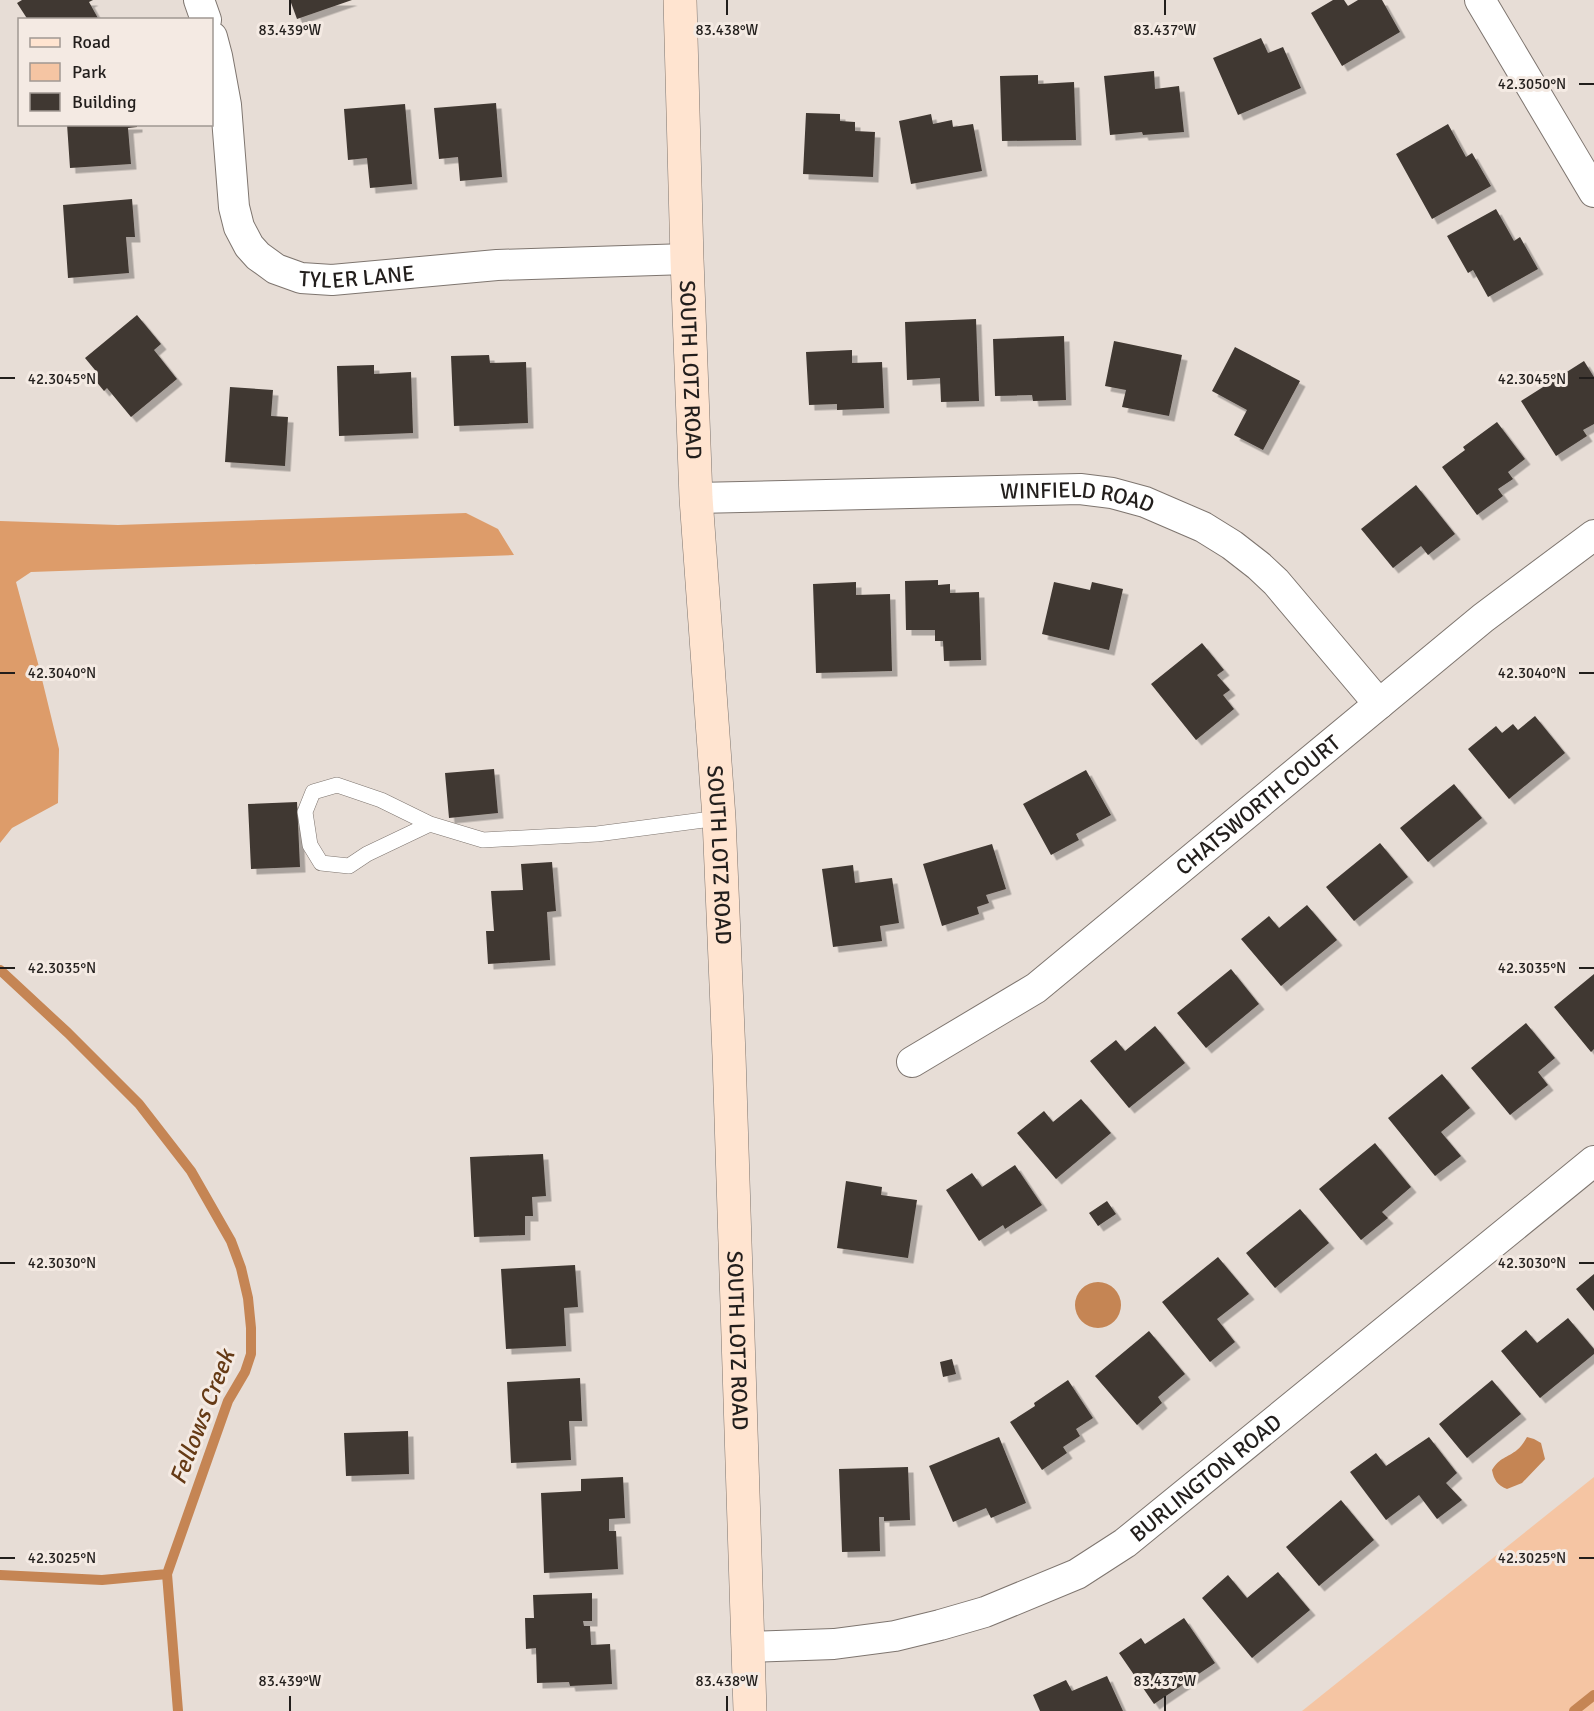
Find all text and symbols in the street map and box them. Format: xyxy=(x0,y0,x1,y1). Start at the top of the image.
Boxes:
legend xyxy=(18,18,213,126)
text: 83.439°W xyxy=(259,21,322,39)
text: 83.438°W xyxy=(696,21,759,39)
text: 83.437°W xyxy=(1134,21,1197,39)
text: Road xyxy=(72,31,111,53)
text: Park xyxy=(72,61,107,83)
text: 42.3050°N xyxy=(1498,75,1566,93)
text: Building xyxy=(72,91,136,113)
street label: TYLER LANE xyxy=(298,260,416,294)
street label: SOUTH LOTZ ROAD xyxy=(674,280,708,460)
text: 42.3045°N xyxy=(28,370,96,388)
text: 42.3045°N xyxy=(1498,370,1566,388)
street label: WINFIELD ROAD xyxy=(1000,476,1159,519)
text: 42.3040°N xyxy=(28,664,96,682)
text: 42.3040°N xyxy=(1498,664,1566,682)
street label: CHATSWORTH COURT xyxy=(1170,729,1346,881)
street label: SOUTH LOTZ ROAD xyxy=(701,764,737,945)
text: 42.3035°N xyxy=(28,959,96,977)
text: 42.3035°N xyxy=(1498,959,1566,977)
street label: SOUTH LOTZ ROAD xyxy=(721,1250,754,1431)
text: 42.3030°N xyxy=(28,1254,96,1272)
text: 42.3030°N xyxy=(1498,1254,1566,1272)
water label: Fellows Creek xyxy=(163,1344,242,1489)
street label: BURLINGTON ROAD xyxy=(1124,1408,1287,1548)
text: 42.3025°N xyxy=(28,1549,96,1567)
text: 42.3025°N xyxy=(1498,1549,1566,1567)
text: 83.439°W xyxy=(259,1672,322,1690)
text: 83.438°W xyxy=(696,1672,759,1690)
text: 83.437°W xyxy=(1134,1672,1197,1690)

